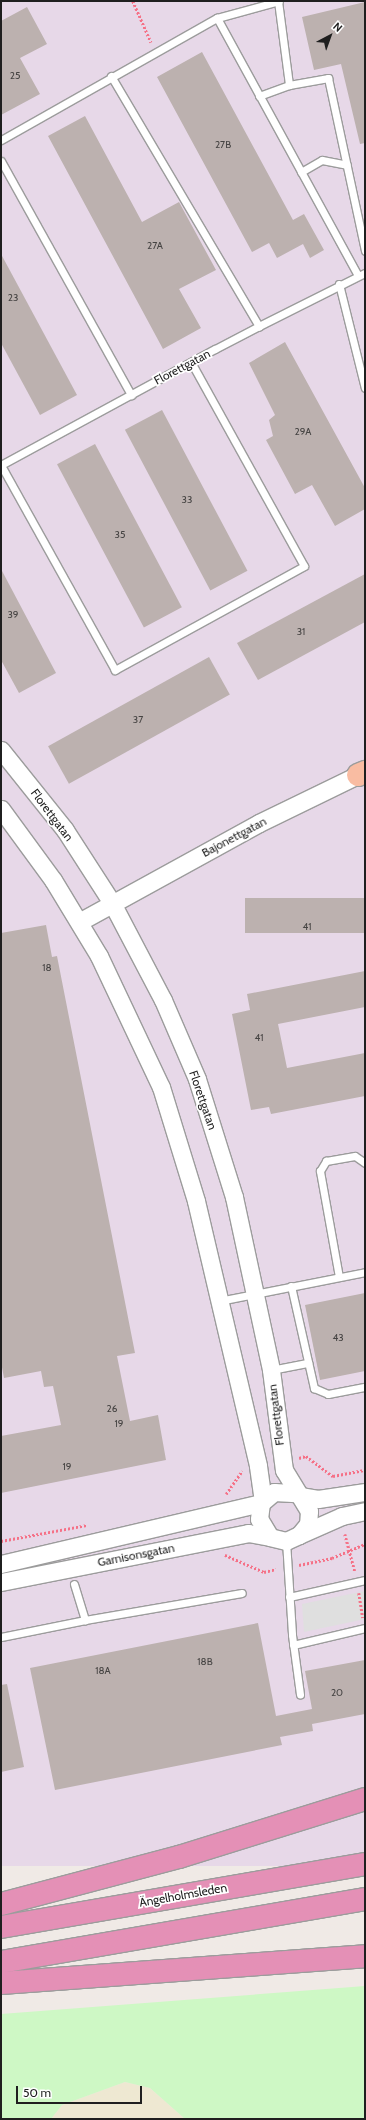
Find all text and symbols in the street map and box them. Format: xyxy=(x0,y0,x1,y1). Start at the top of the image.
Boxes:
north arrow xyxy=(310,16,350,56)
text: N xyxy=(330,19,345,35)
house number: 25 xyxy=(10,70,20,82)
house number: 27B xyxy=(215,139,231,151)
house number: 27A xyxy=(147,240,163,252)
house number: 23 xyxy=(8,292,18,304)
street label: Florettgatan xyxy=(151,346,213,388)
house number: 29A xyxy=(295,426,311,438)
house number: 33 xyxy=(182,494,192,506)
house number: 35 xyxy=(115,529,125,541)
house number: 39 xyxy=(7,609,19,621)
house number: 31 xyxy=(297,626,305,638)
house number: 37 xyxy=(133,714,143,726)
street label: Florettgatan xyxy=(28,786,76,844)
street label: Bajonettgatan xyxy=(199,814,269,860)
house number: 41 xyxy=(302,921,312,933)
house number: 18 xyxy=(42,962,52,974)
house number: 41 xyxy=(254,1032,264,1044)
street label: Florettgatan xyxy=(186,1069,220,1131)
house number: 43 xyxy=(332,1332,344,1344)
street label: Florettgatan xyxy=(265,1384,287,1446)
house number: 26 xyxy=(107,1403,117,1415)
house number: 19 xyxy=(115,1418,123,1430)
house number: 19 xyxy=(63,1461,71,1473)
street label: Garnisonsgatan xyxy=(96,1540,176,1570)
house number: 18B xyxy=(197,1656,213,1668)
house number: 18A xyxy=(95,1665,111,1677)
house number: 20 xyxy=(331,1687,343,1699)
street label: Ängelholmsleden xyxy=(138,1880,228,1910)
scale bar xyxy=(18,2078,144,2104)
text: 50 m xyxy=(23,2085,51,2100)

